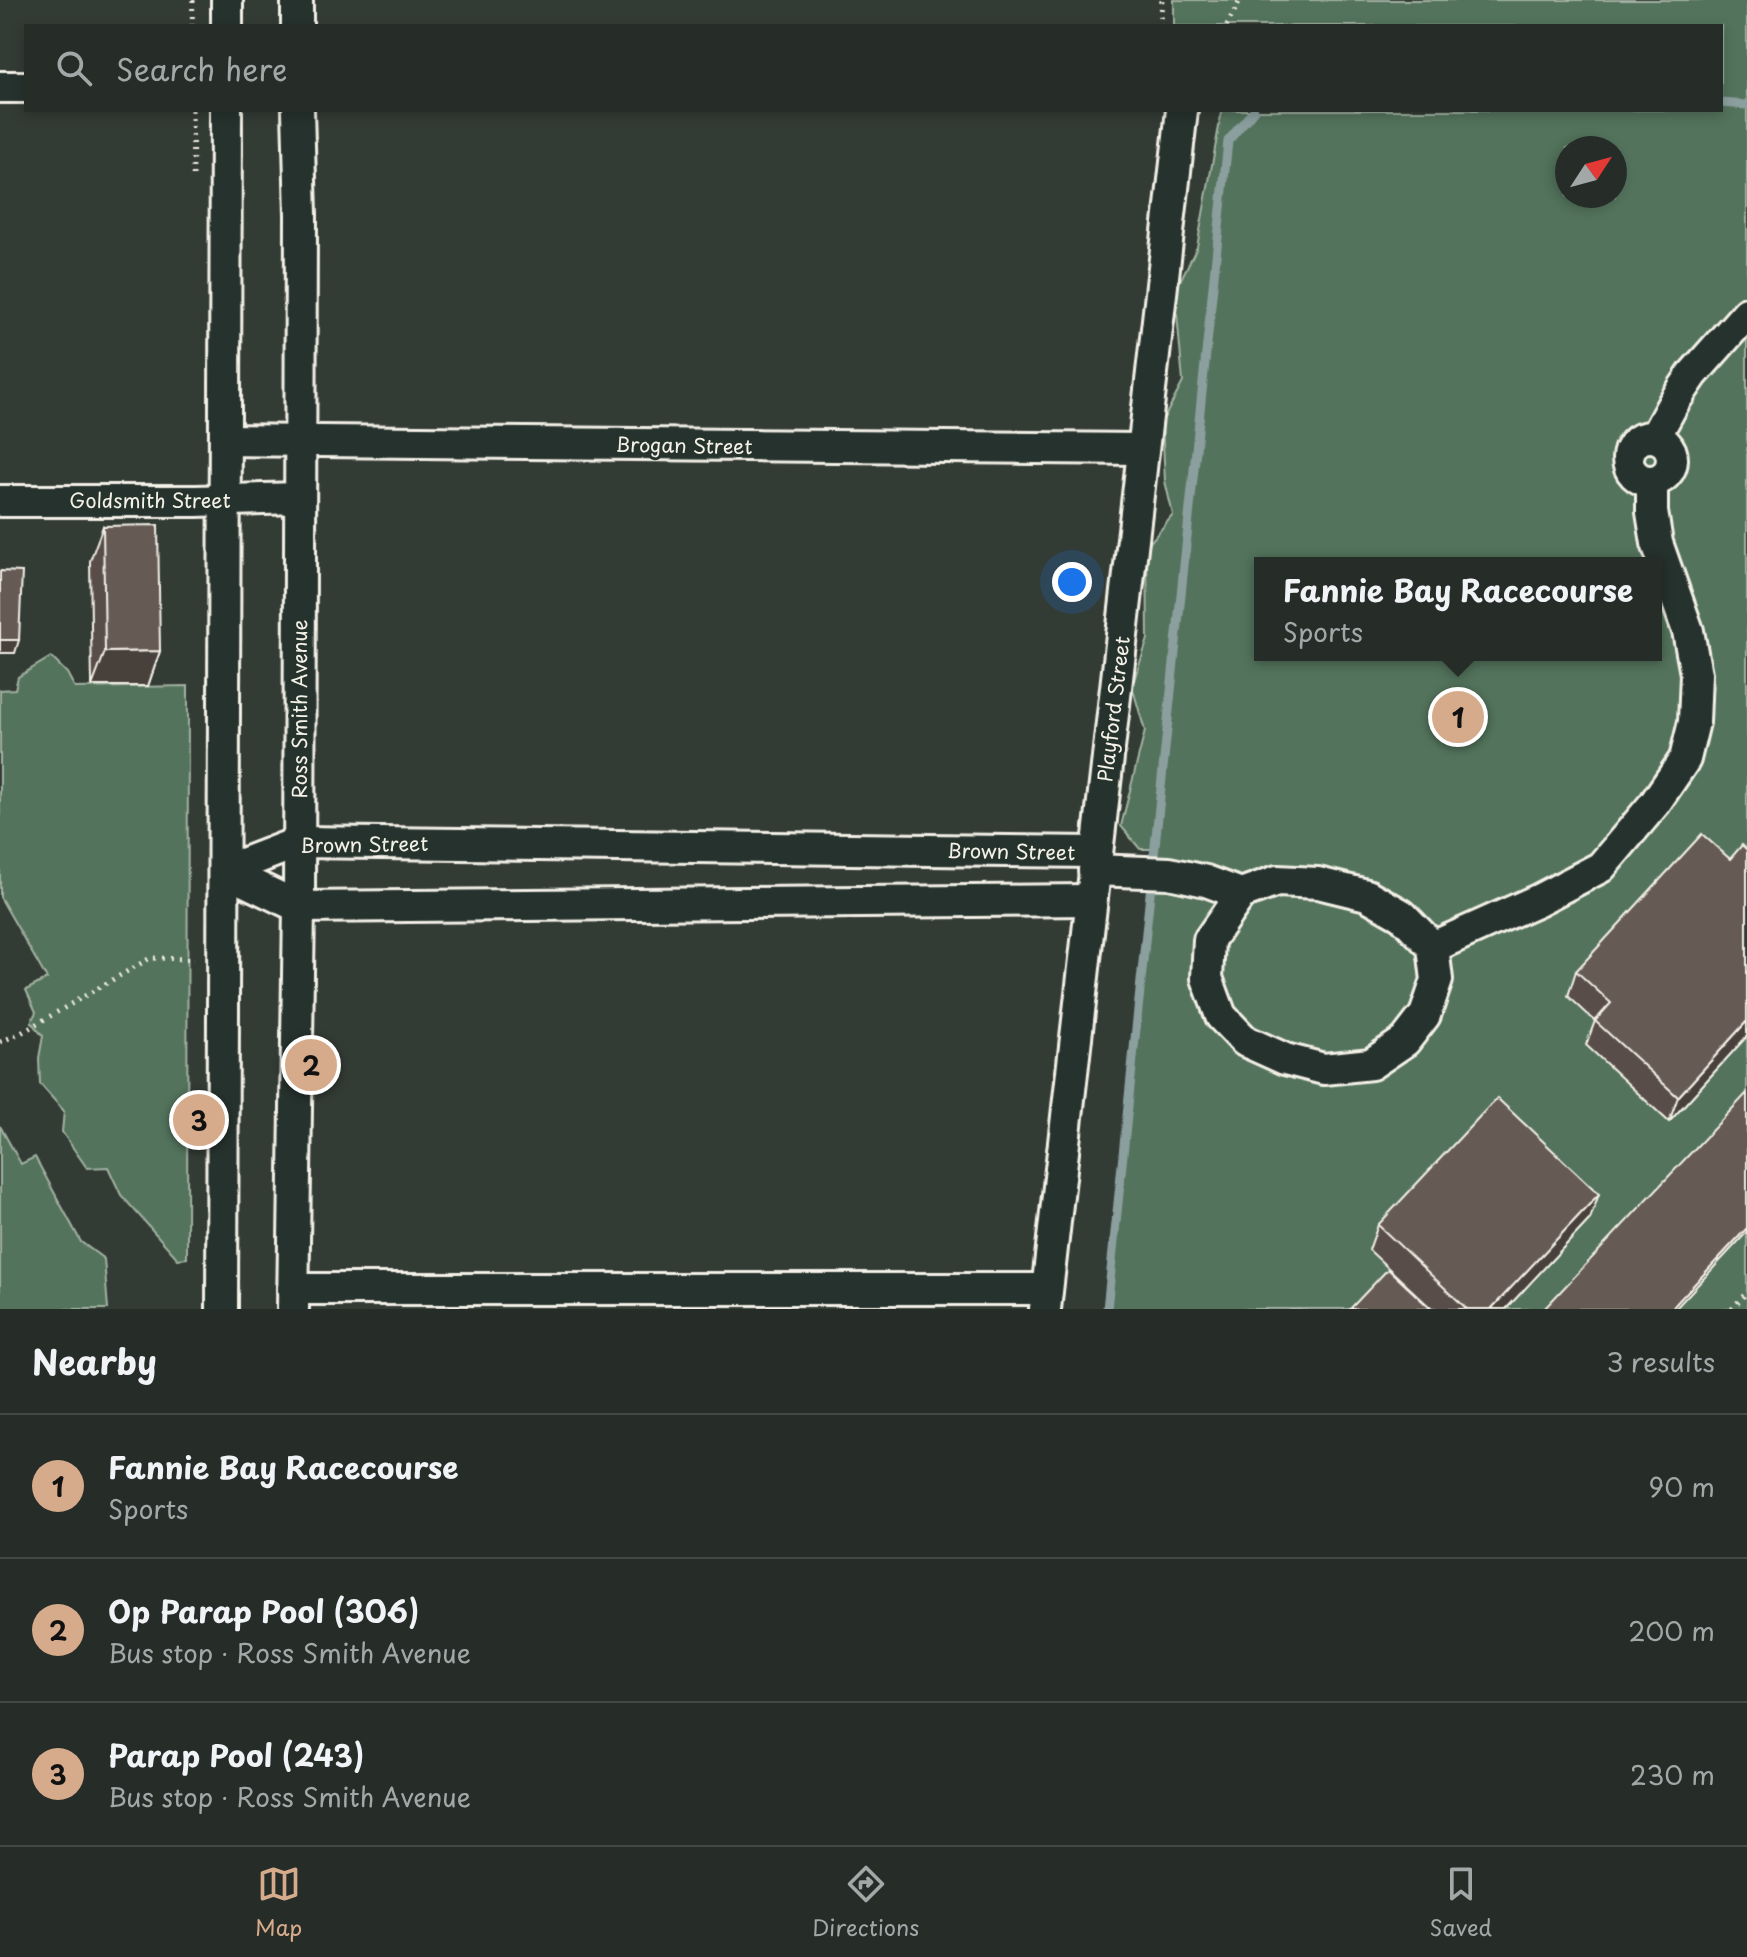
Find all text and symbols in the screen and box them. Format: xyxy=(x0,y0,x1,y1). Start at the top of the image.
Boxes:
search box xyxy=(24,24,1723,112)
icon: search xyxy=(52,46,96,90)
text: Search here xyxy=(116,46,288,91)
north arrow xyxy=(1555,136,1627,208)
street label: Brogan Street xyxy=(615,429,753,461)
street label: Goldsmith Street xyxy=(69,485,231,515)
popup xyxy=(1254,557,1662,661)
your location xyxy=(1052,562,1092,602)
text: Fannie Bay Racecourse xyxy=(1283,567,1633,612)
text: Sports xyxy=(1283,612,1363,651)
street label: Ross Smith Avenue xyxy=(284,619,314,798)
street label: Playford Street xyxy=(1089,634,1137,784)
pin: 1 xyxy=(1432,687,1484,747)
street label: Brown Street xyxy=(300,828,428,860)
street label: Brown Street xyxy=(947,835,1075,867)
pin: 2 xyxy=(285,1035,337,1095)
pin: 3 xyxy=(173,1090,225,1150)
text: Nearby xyxy=(32,1335,157,1387)
text: 3 results xyxy=(1607,1342,1715,1381)
text: Fannie Bay Racecourse xyxy=(108,1444,459,1489)
text: 1 xyxy=(52,1467,64,1506)
text: 90 m xyxy=(1648,1467,1715,1506)
text: Sports xyxy=(108,1489,188,1528)
text: Op Parap Pool (306) xyxy=(108,1588,419,1633)
text: 2 xyxy=(49,1611,67,1650)
text: 200 m xyxy=(1628,1611,1715,1650)
text: Bus stop · Ross Smith Avenue xyxy=(108,1633,471,1672)
text: Parap Pool (243) xyxy=(108,1732,364,1777)
text: 3 xyxy=(49,1755,67,1794)
text: 230 m xyxy=(1630,1755,1715,1794)
text: Bus stop · Ross Smith Avenue xyxy=(108,1777,471,1816)
tab: Map xyxy=(255,1862,302,1943)
tab: Directions xyxy=(812,1862,919,1943)
tab: Saved xyxy=(1429,1862,1492,1943)

